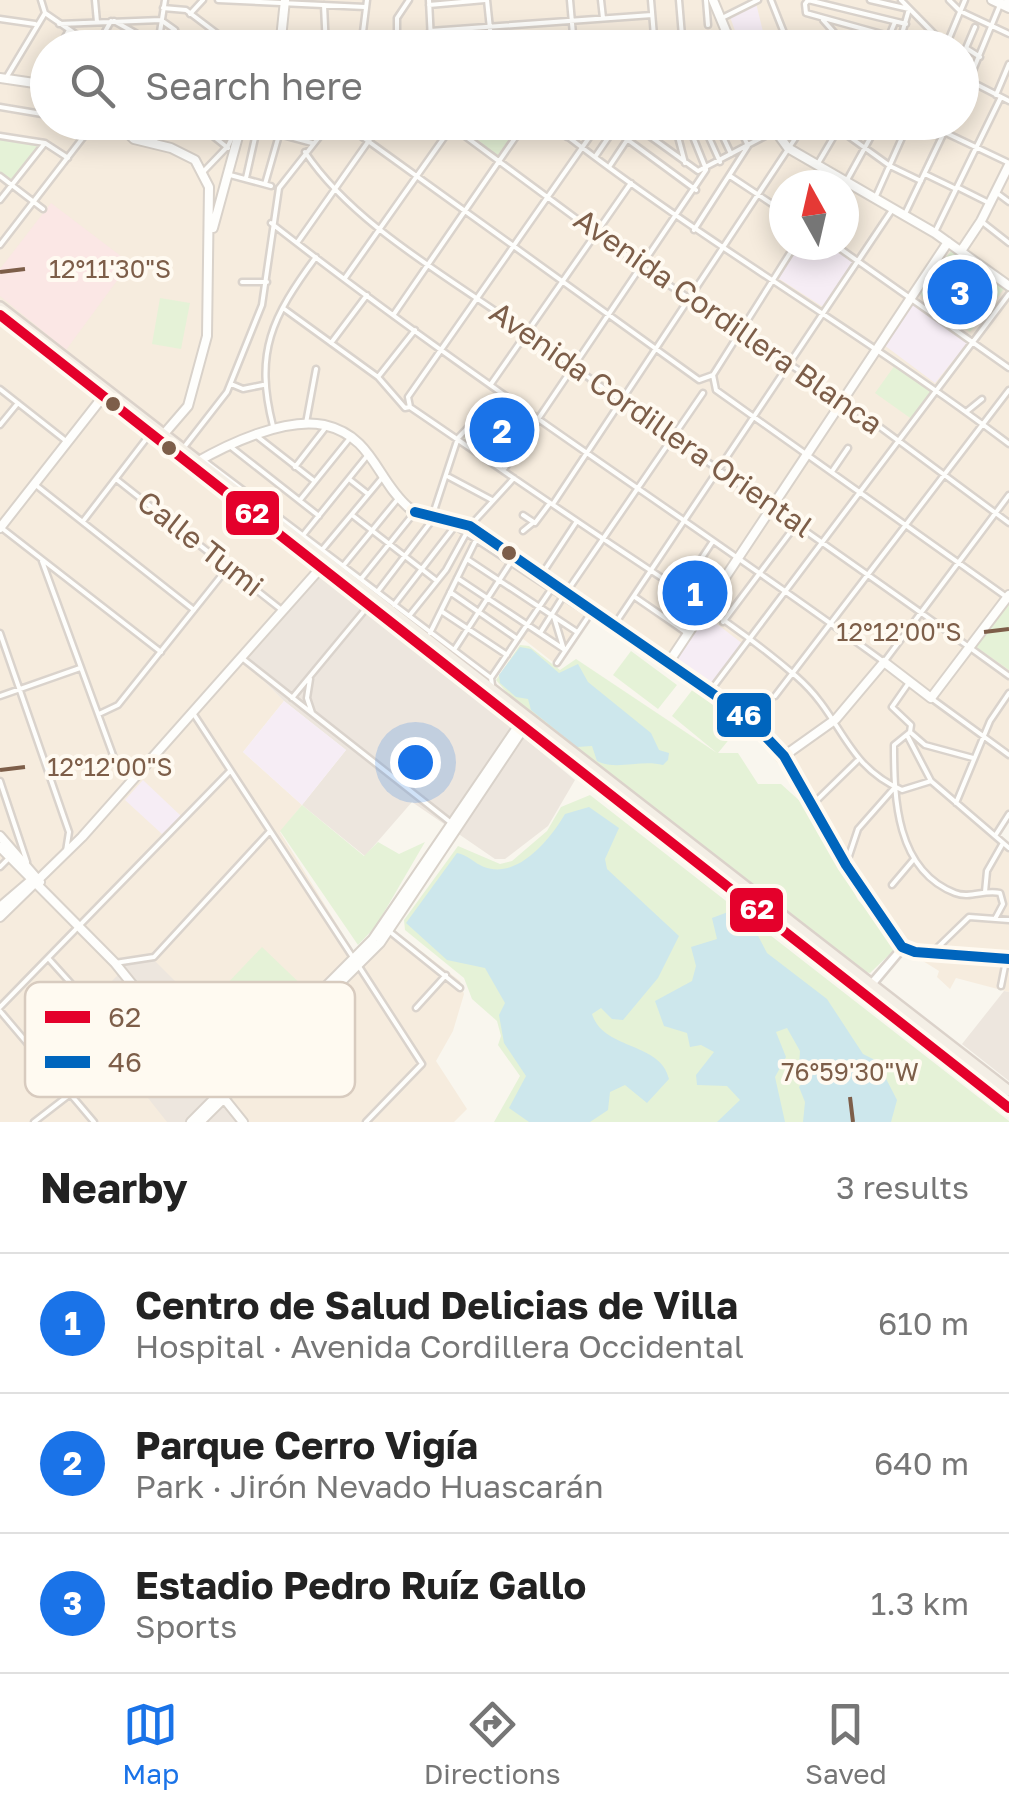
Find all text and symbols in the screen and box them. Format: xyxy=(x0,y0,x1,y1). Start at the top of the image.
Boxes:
search box xyxy=(30,30,979,140)
icon: search xyxy=(65,58,120,113)
text: Search here xyxy=(145,63,363,108)
north arrow xyxy=(769,170,859,260)
street label: Avenida Cordillera Blanca xyxy=(567,201,890,442)
text: 12°11'30"S xyxy=(49,253,171,284)
pin: 3 xyxy=(928,254,992,330)
street label: Avenida Cordillera Oriental xyxy=(483,294,820,545)
pin: 2 xyxy=(470,392,534,468)
unlabelled marker xyxy=(103,394,123,414)
unlabelled marker xyxy=(159,438,179,458)
street label: Calle Tumi xyxy=(131,483,271,604)
line badge: 62 xyxy=(224,489,281,537)
text: 62 xyxy=(235,496,269,529)
unlabelled marker xyxy=(499,543,519,563)
pin: 1 xyxy=(662,556,728,630)
text: 12°12'00"S xyxy=(836,616,962,647)
line badge: 46 xyxy=(715,691,773,739)
text: 46 xyxy=(726,698,762,731)
your location xyxy=(390,737,441,788)
text: 12°12'00"S xyxy=(47,751,173,782)
line badge: 62 xyxy=(728,886,785,934)
text: 62 xyxy=(740,892,774,925)
legend xyxy=(25,982,355,1097)
text: 62 xyxy=(108,1000,141,1033)
text: 46 xyxy=(108,1045,142,1078)
text: 76°59'30"W xyxy=(781,1056,919,1087)
text: Nearby xyxy=(40,1162,188,1212)
text: 3 results xyxy=(836,1168,969,1206)
text: Centro de Salud Delicias de Villa xyxy=(135,1282,738,1327)
text: 1 xyxy=(64,1304,81,1342)
text: 610 m xyxy=(878,1304,969,1342)
text: Hospital · Avenida Cordillera Occidental xyxy=(135,1327,744,1365)
text: Parque Cerro Vigía xyxy=(135,1422,478,1467)
text: 2 xyxy=(63,1444,82,1482)
text: 640 m xyxy=(874,1444,969,1482)
text: Park · Jirón Nevado Huascarán xyxy=(135,1467,604,1505)
text: Estadio Pedro Ruíz Gallo xyxy=(135,1562,586,1607)
text: 3 xyxy=(63,1584,82,1622)
text: 1.3 km xyxy=(871,1584,969,1622)
text: Sports xyxy=(135,1607,237,1645)
tab: Map xyxy=(122,1697,179,1790)
tab: Directions xyxy=(424,1697,561,1790)
tab: Saved xyxy=(805,1697,887,1790)

